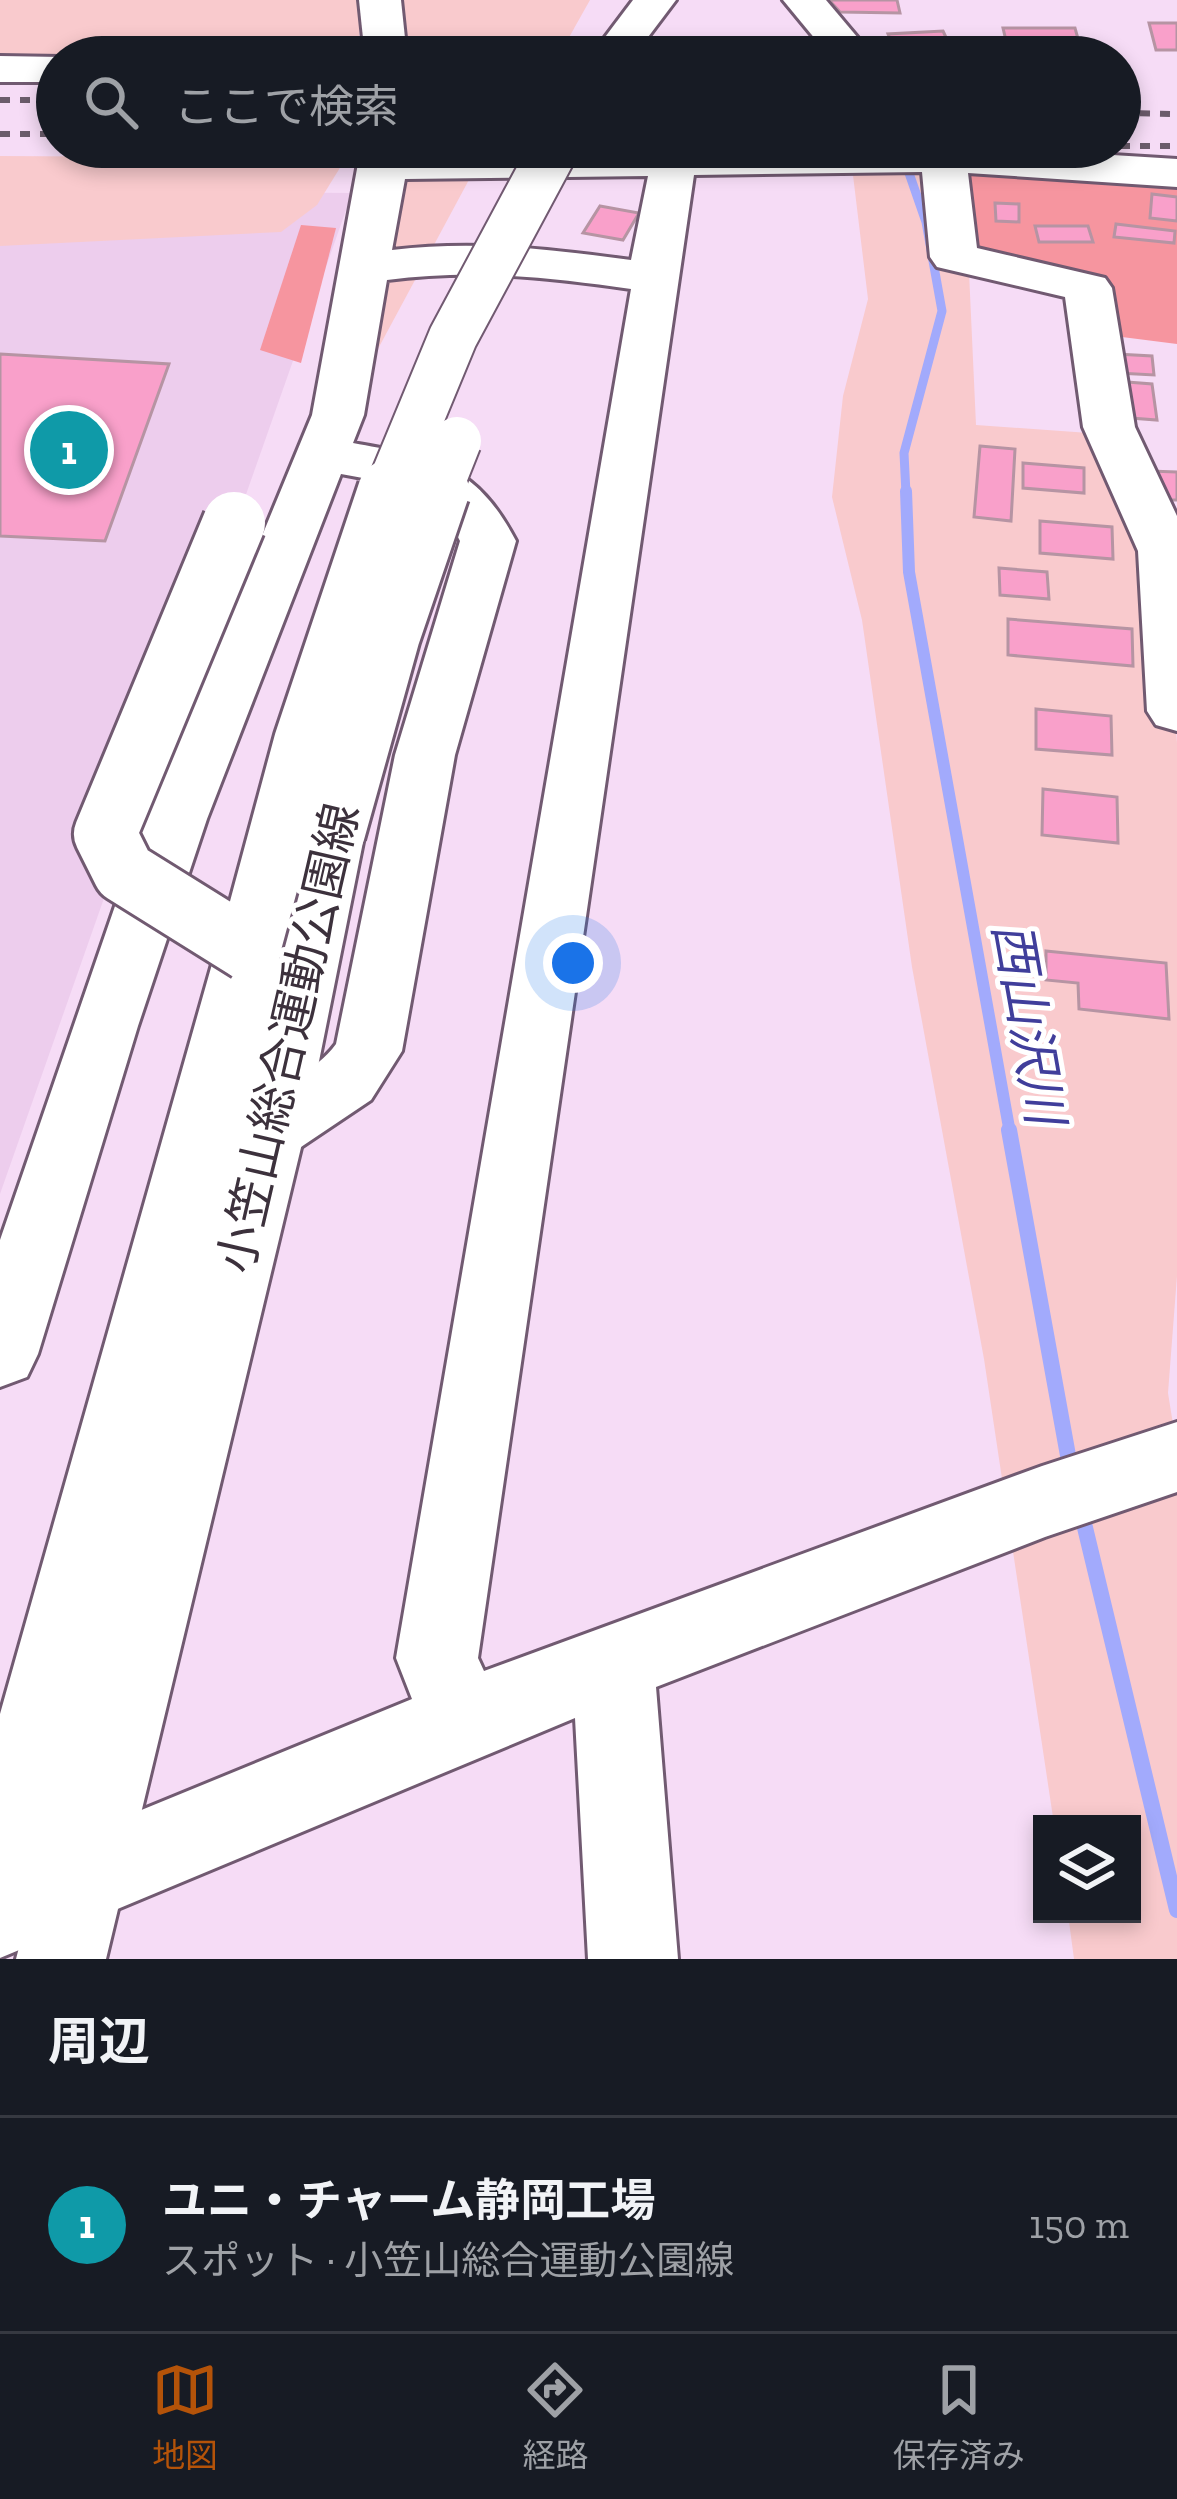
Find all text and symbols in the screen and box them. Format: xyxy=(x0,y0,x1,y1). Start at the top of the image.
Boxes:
search box xyxy=(36,36,1141,168)
icon: search xyxy=(78,69,144,135)
text: ここで検索 xyxy=(174,80,399,134)
pin: 1 xyxy=(30,405,108,495)
street label: 小笠山総合運動公園線 xyxy=(207,798,370,1278)
water label: 西山沢川 xyxy=(981,917,1077,1134)
your location xyxy=(543,933,603,993)
map controls xyxy=(1033,1815,1141,1923)
button: layers xyxy=(1033,1815,1141,1923)
text: 周辺 xyxy=(48,2011,150,2072)
text: ユニ・チャーム静岡工場 xyxy=(162,2174,655,2228)
text: 1 xyxy=(79,2201,95,2248)
text: 150 m xyxy=(1029,2201,1129,2248)
text: スポット · 小笠山総合運動公園線 xyxy=(162,2237,734,2284)
tab: 地図 xyxy=(152,2357,218,2477)
tab: 経路 xyxy=(522,2357,588,2477)
tab: 保存済み xyxy=(893,2357,1025,2477)

